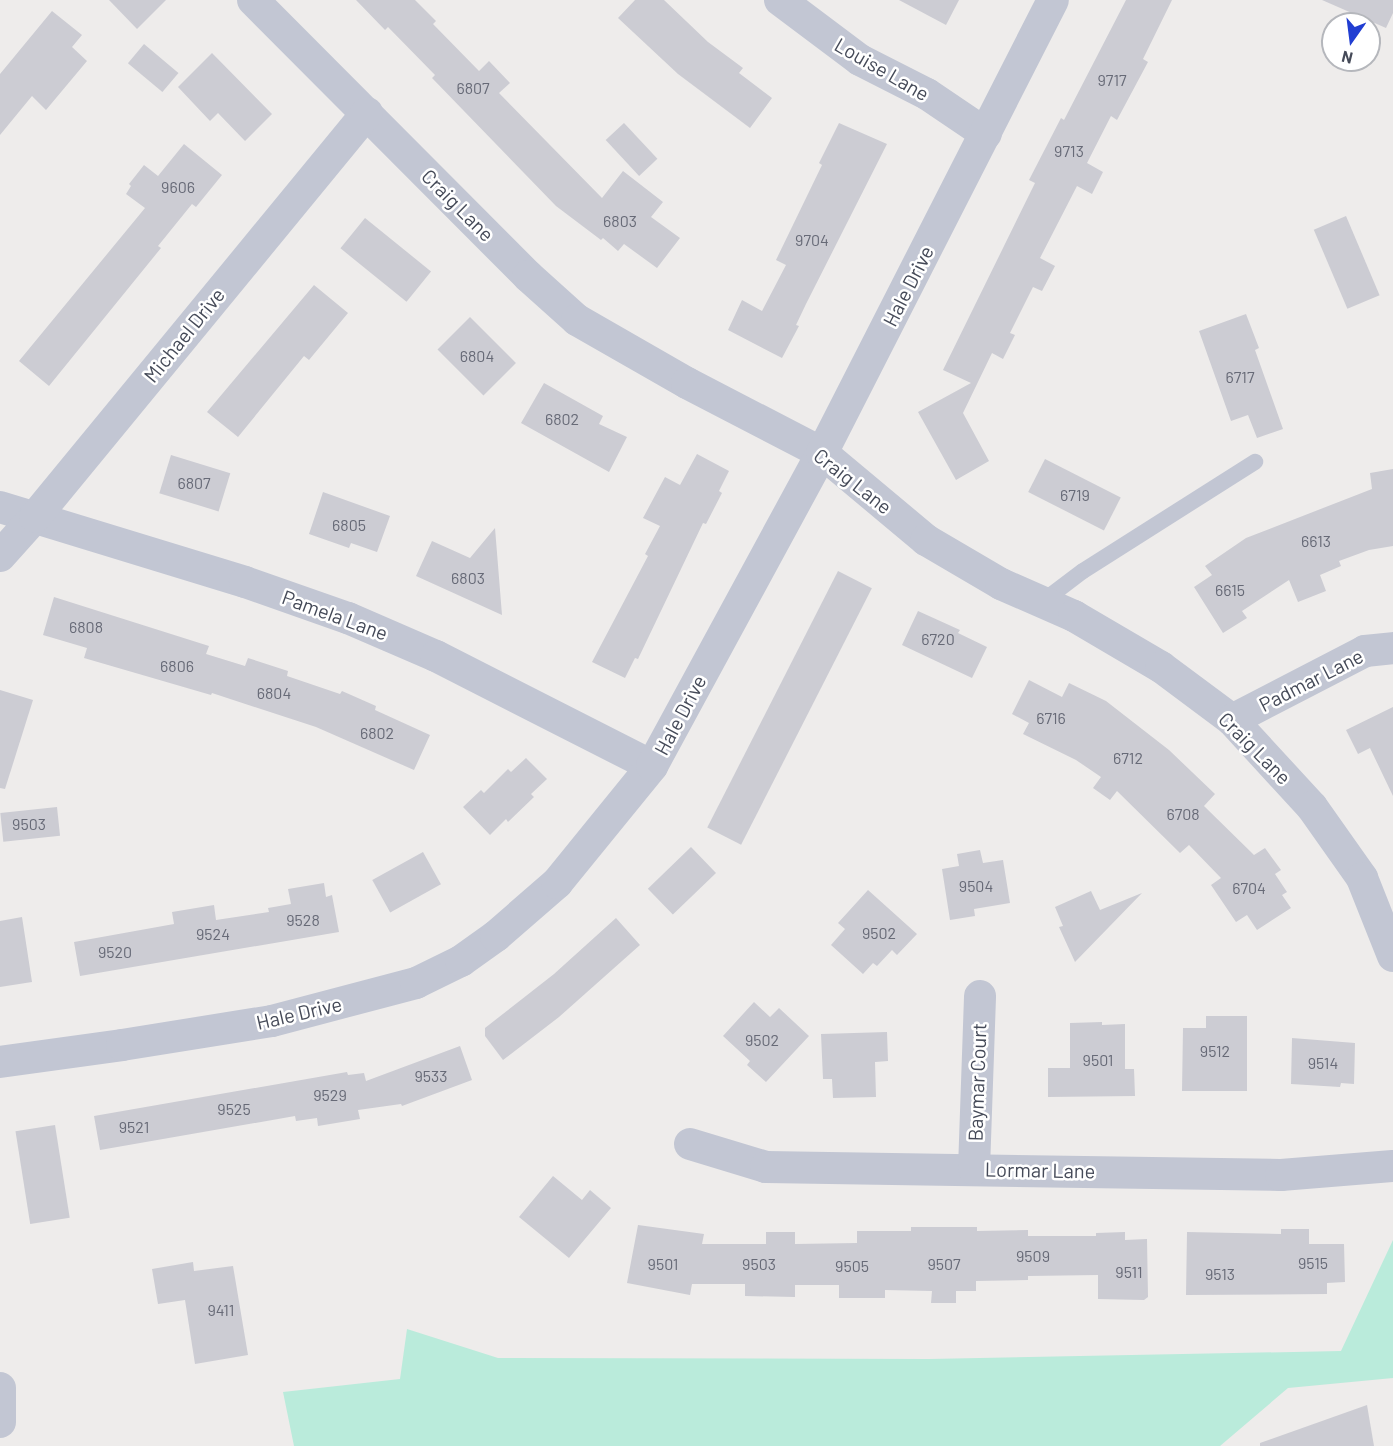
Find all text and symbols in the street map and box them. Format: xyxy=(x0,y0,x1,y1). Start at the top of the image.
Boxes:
north arrow xyxy=(1321,12,1381,72)
street label: Louise Lane xyxy=(830,32,934,106)
text: N xyxy=(1340,48,1354,69)
house number: 9717 xyxy=(1097,70,1127,90)
house number: 6807 xyxy=(456,78,490,98)
house number: 9713 xyxy=(1054,141,1084,161)
street label: Craig Lane xyxy=(417,164,499,246)
house number: 9606 xyxy=(161,177,195,197)
house number: 6803 xyxy=(603,211,637,231)
house number: 9704 xyxy=(795,230,829,250)
street label: Hale Drive xyxy=(878,242,938,330)
street label: Michael Drive xyxy=(139,283,229,387)
house number: 6804 xyxy=(460,346,494,366)
house number: 6717 xyxy=(1225,367,1255,387)
house number: 6802 xyxy=(545,409,579,429)
street label: Craig Lane xyxy=(809,443,897,519)
house number: 6807 xyxy=(177,473,211,493)
house number: 6719 xyxy=(1060,485,1090,505)
house number: 6805 xyxy=(332,515,366,535)
house number: 6613 xyxy=(1301,531,1331,551)
house number: 6803 xyxy=(451,568,485,588)
house number: 6615 xyxy=(1215,580,1245,600)
street label: Pamela Lane xyxy=(279,585,391,645)
house number: 6808 xyxy=(69,617,103,637)
house number: 6720 xyxy=(921,629,955,649)
street label: Padmar Lane xyxy=(1255,643,1367,717)
house number: 6806 xyxy=(160,656,194,676)
street label: Hale Drive xyxy=(649,671,711,759)
house number: 6804 xyxy=(257,683,291,703)
street label: Craig Lane xyxy=(1214,707,1296,789)
house number: 6716 xyxy=(1036,708,1066,728)
house number: 6802 xyxy=(360,723,394,743)
house number: 6712 xyxy=(1113,748,1143,768)
house number: 6708 xyxy=(1166,804,1200,824)
house number: 9503 xyxy=(12,814,46,834)
house number: 9504 xyxy=(959,876,993,896)
house number: 6704 xyxy=(1232,878,1266,898)
house number: 9528 xyxy=(286,910,320,930)
house number: 9502 xyxy=(862,923,896,943)
house number: 9524 xyxy=(196,924,230,944)
house number: 9520 xyxy=(98,942,132,962)
street label: Hale Drive xyxy=(254,992,344,1034)
street label: Baymar Court xyxy=(963,1022,991,1142)
house number: 9502 xyxy=(745,1030,779,1050)
house number: 9512 xyxy=(1200,1041,1230,1061)
house number: 9501 xyxy=(1083,1050,1113,1070)
house number: 9514 xyxy=(1308,1053,1338,1073)
house number: 9533 xyxy=(414,1066,448,1086)
house number: 9529 xyxy=(313,1085,347,1105)
house number: 9525 xyxy=(217,1099,251,1119)
house number: 9521 xyxy=(119,1117,149,1137)
street label: Lormar Lane xyxy=(985,1157,1095,1183)
house number: 9509 xyxy=(1016,1246,1050,1266)
house number: 9515 xyxy=(1298,1253,1328,1273)
house number: 9501 xyxy=(648,1254,678,1274)
house number: 9503 xyxy=(742,1254,776,1274)
house number: 9507 xyxy=(927,1254,961,1274)
house number: 9505 xyxy=(835,1256,869,1276)
house number: 9511 xyxy=(1115,1262,1143,1282)
house number: 9513 xyxy=(1205,1264,1235,1284)
house number: 9411 xyxy=(208,1300,234,1320)

